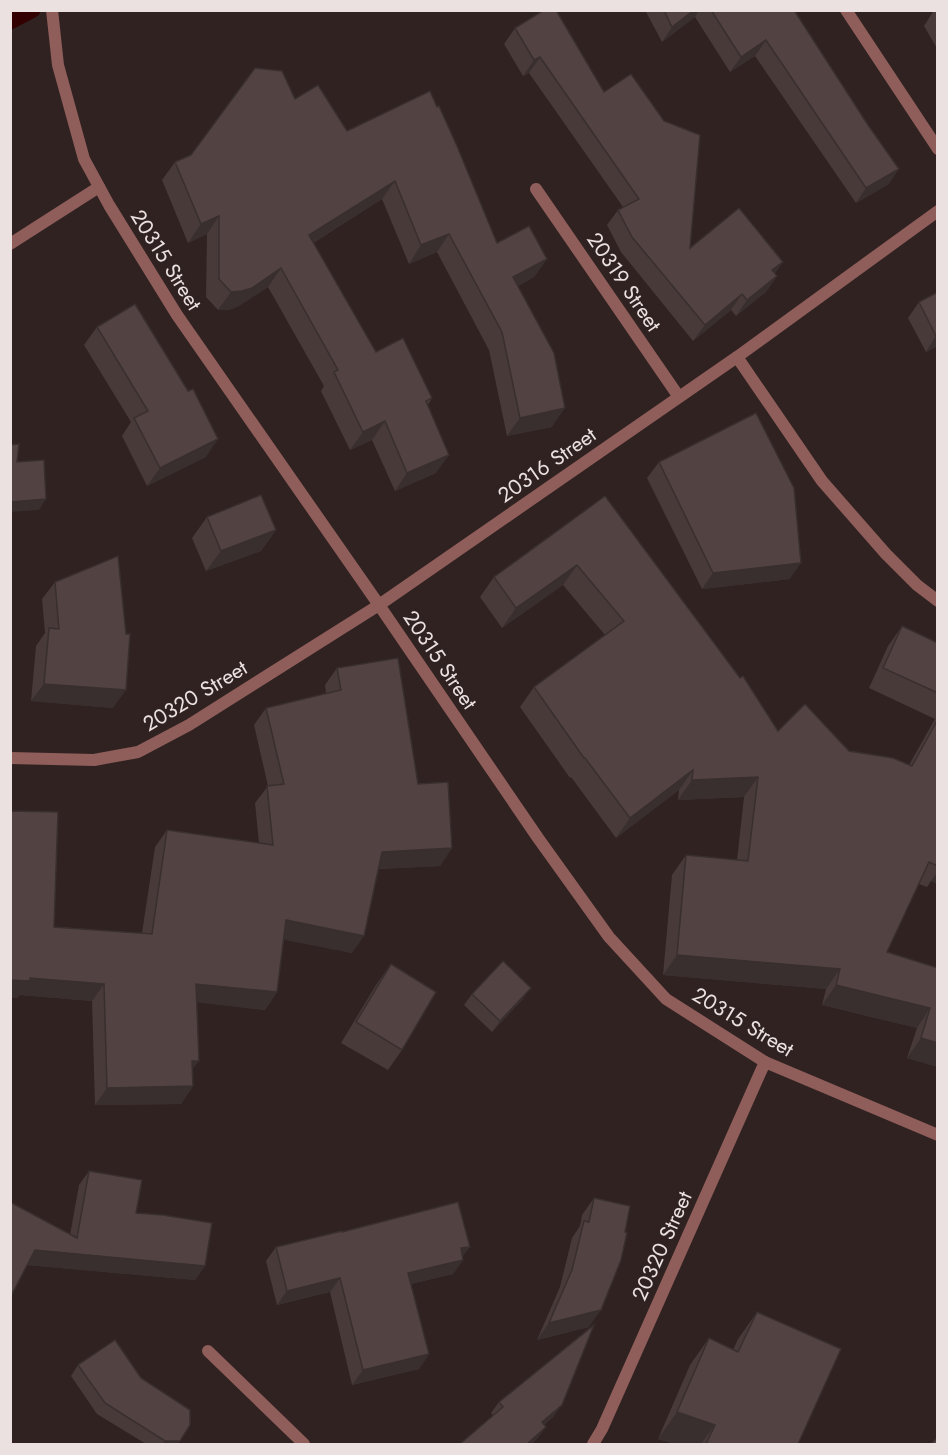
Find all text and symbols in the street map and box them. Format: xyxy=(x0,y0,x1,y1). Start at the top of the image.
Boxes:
street label: 20315 Street xyxy=(123,204,209,316)
street label: 20319 Street xyxy=(580,226,668,338)
street label: 20316 Street xyxy=(492,420,602,510)
street label: 20315 Street xyxy=(396,604,484,716)
street label: 20320 Street xyxy=(137,653,253,739)
street label: 20315 Street xyxy=(687,980,799,1064)
street label: 20320 Street xyxy=(625,1186,699,1306)

